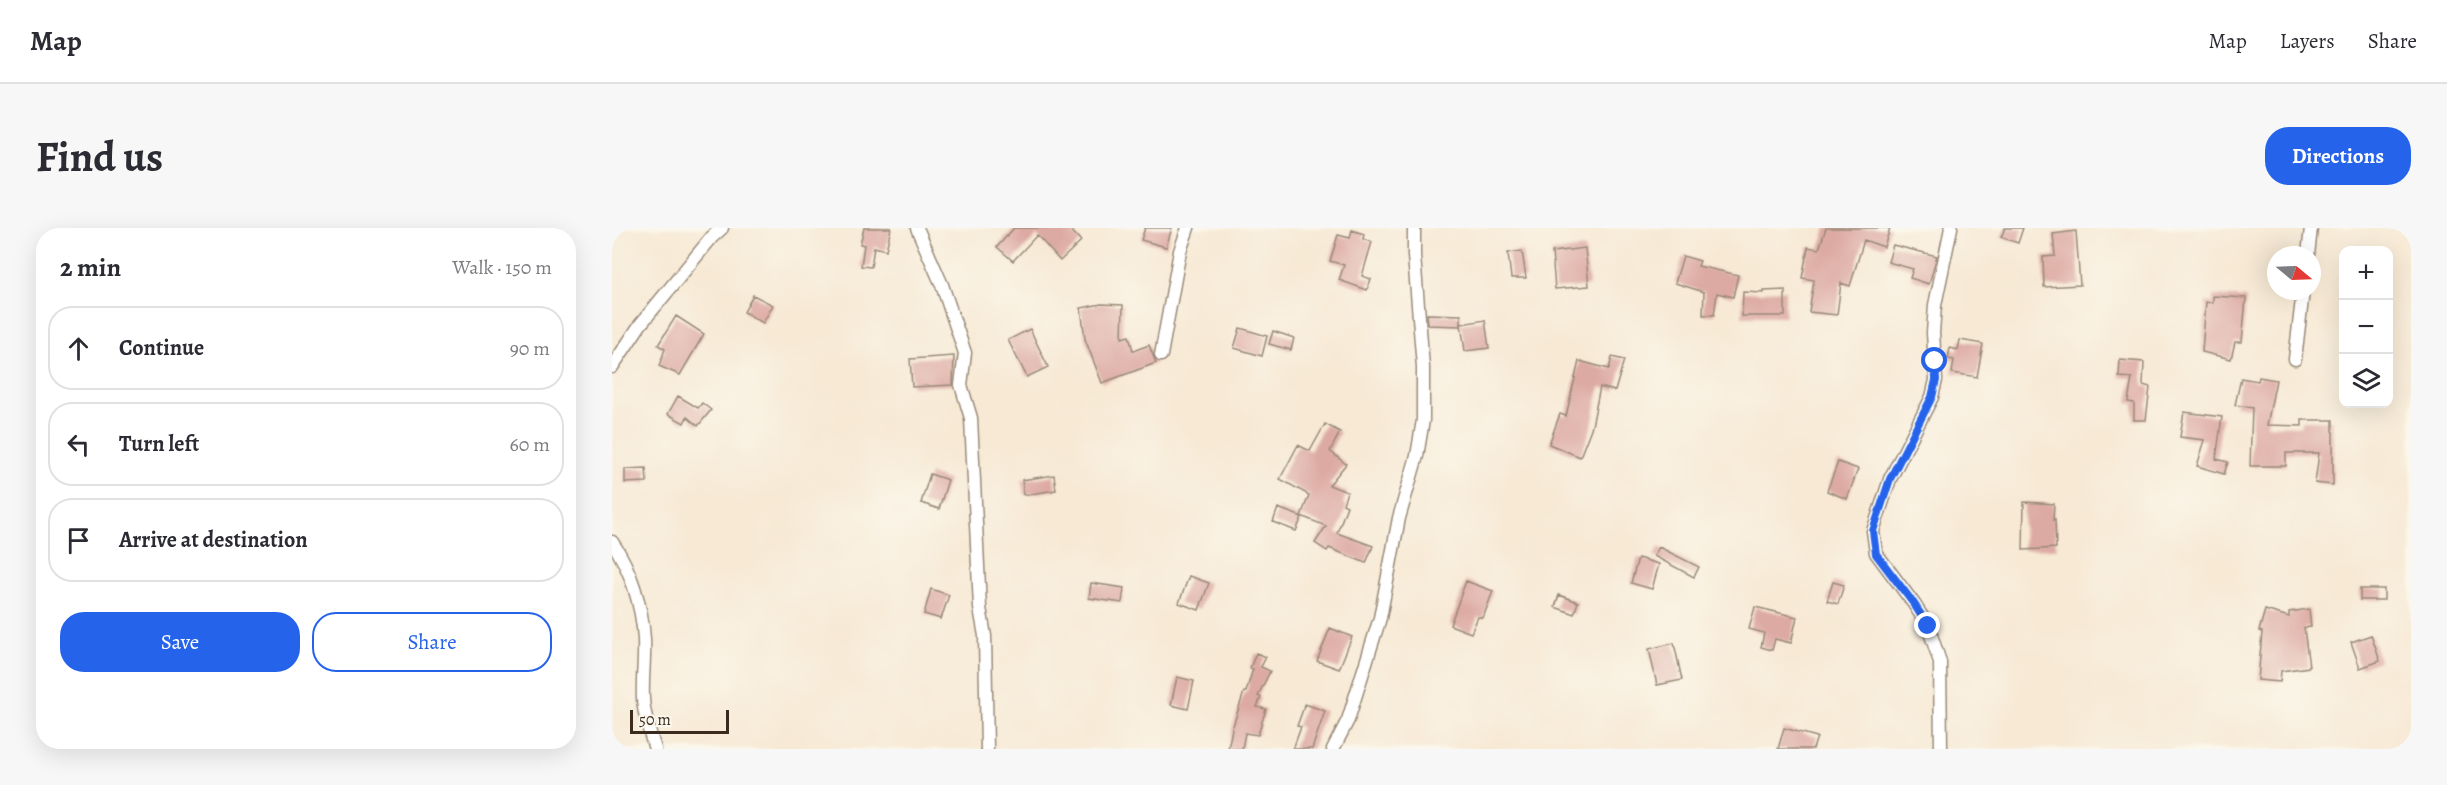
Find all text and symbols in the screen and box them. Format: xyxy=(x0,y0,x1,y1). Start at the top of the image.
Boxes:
text: Map xyxy=(30,22,82,60)
text: Map xyxy=(2208,27,2247,55)
text: Layers xyxy=(2280,27,2335,55)
text: Share xyxy=(2368,27,2417,55)
button: Directions xyxy=(2265,127,2411,185)
text: Find us xyxy=(36,128,163,185)
north arrow xyxy=(2267,246,2321,300)
map controls xyxy=(2339,246,2393,408)
button: + xyxy=(2339,246,2393,300)
text: 2 min xyxy=(60,250,121,285)
text: Walk · 150 m xyxy=(452,254,552,281)
button: − xyxy=(2339,300,2393,354)
icon: ahead xyxy=(62,332,95,365)
text: Continue xyxy=(119,333,204,363)
text: 90 m xyxy=(510,335,550,362)
route start xyxy=(1921,347,1947,373)
button: layers xyxy=(2339,354,2393,408)
icon: left xyxy=(62,428,95,461)
text: Turn left xyxy=(119,429,199,459)
text: 60 m xyxy=(510,431,550,458)
icon: arrive xyxy=(62,524,95,557)
text: Arrive at destination xyxy=(119,525,308,555)
button: Save xyxy=(60,612,300,672)
button: Share xyxy=(312,612,552,672)
route end xyxy=(1914,612,1940,638)
scale bar xyxy=(630,707,729,735)
text: 50 m xyxy=(639,709,671,731)

